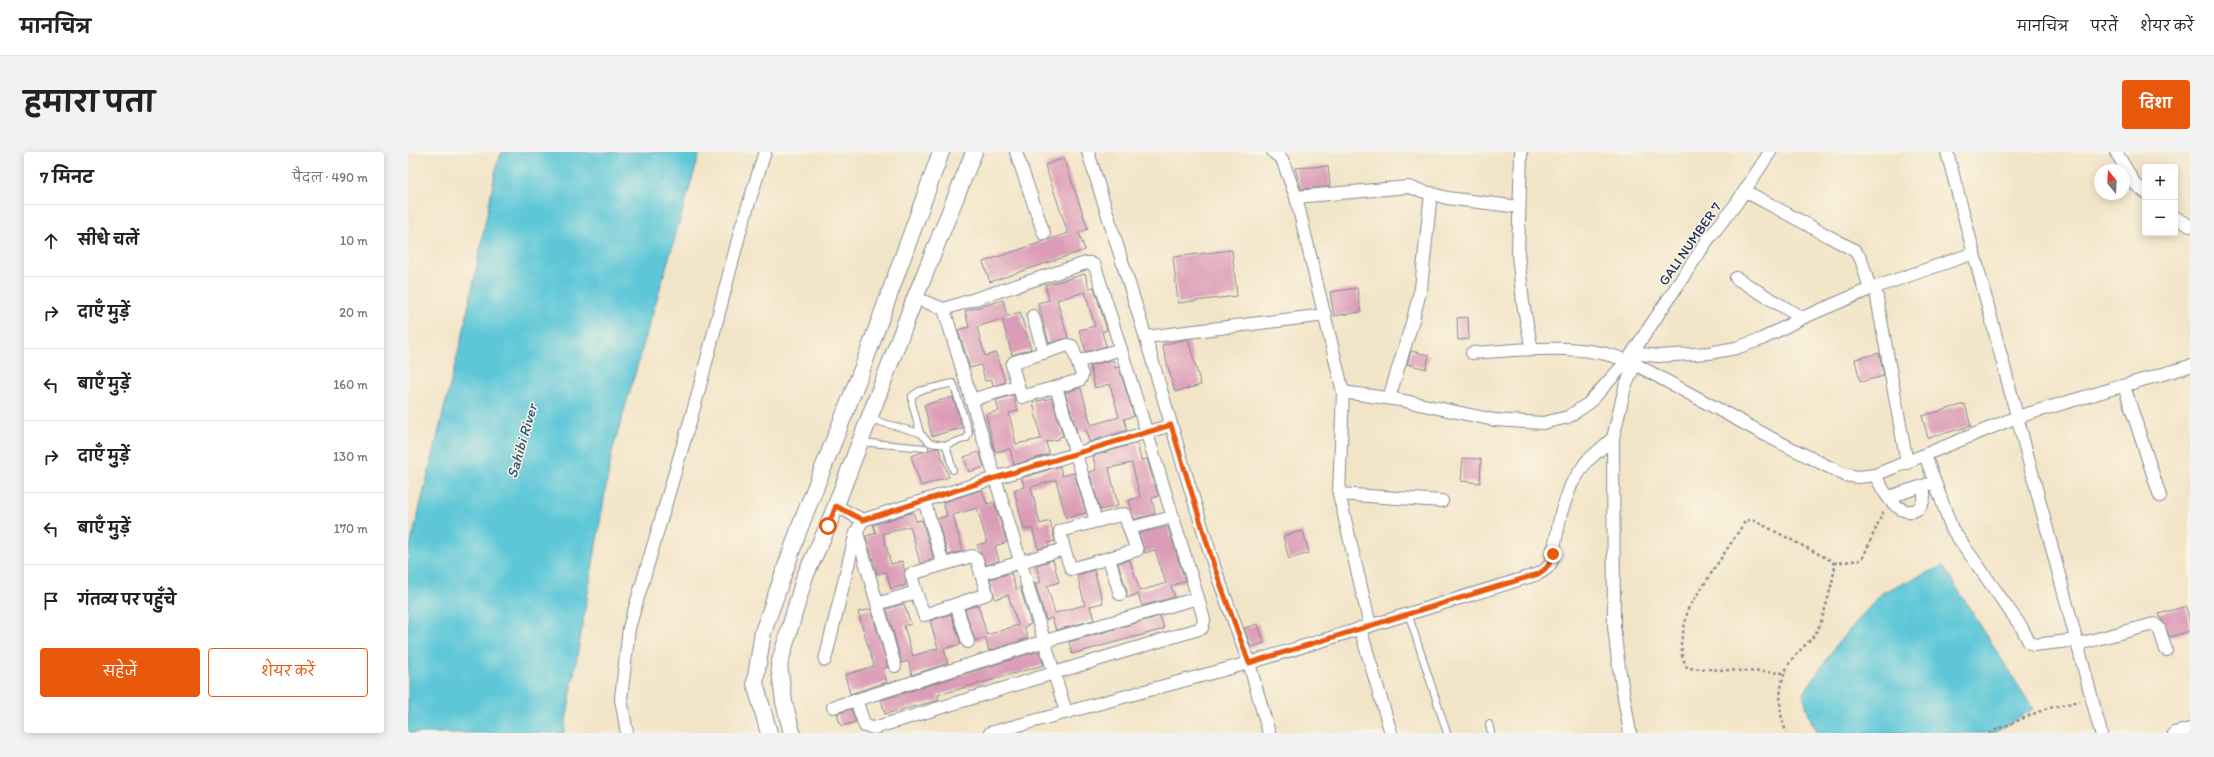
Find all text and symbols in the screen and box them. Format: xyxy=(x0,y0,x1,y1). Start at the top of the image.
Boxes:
text: मानचित्र xyxy=(20,15,91,38)
text: मानचित्र xyxy=(2017,18,2068,35)
text: परतें xyxy=(2090,18,2118,35)
text: शेयर करें xyxy=(2140,18,2194,35)
button: दिशा xyxy=(2122,80,2190,129)
text: हमारा पता xyxy=(24,85,155,119)
north arrow xyxy=(2094,164,2130,200)
map controls xyxy=(2142,164,2178,236)
button: + xyxy=(2142,164,2178,200)
text: 7 मिनट xyxy=(40,167,94,187)
text: पैदल · 490 m xyxy=(292,170,368,185)
street label: GALI NUMBER 7 xyxy=(1655,199,1725,289)
button: − xyxy=(2142,200,2178,236)
icon: ahead xyxy=(40,230,62,252)
text: सीधे चलें xyxy=(78,231,139,249)
text: 10 m xyxy=(340,233,368,248)
icon: right xyxy=(40,302,62,324)
text: दाएँ मुड़ें xyxy=(78,303,130,321)
text: 20 m xyxy=(339,305,368,320)
icon: left xyxy=(40,374,62,396)
text: बाएँ मुड़ें xyxy=(78,375,130,393)
text: 160 m xyxy=(333,377,368,392)
water label: Sahibi River xyxy=(503,400,542,480)
icon: right xyxy=(40,446,62,468)
text: दाएँ मुड़ें xyxy=(78,447,130,465)
text: 130 m xyxy=(333,449,368,464)
route start xyxy=(819,517,837,535)
icon: left xyxy=(40,518,62,540)
text: बाएँ मुड़ें xyxy=(78,519,130,537)
text: 170 m xyxy=(334,521,368,536)
route end xyxy=(1544,545,1562,563)
icon: arrive xyxy=(40,590,62,612)
text: गंतव्य पर पहुँचे xyxy=(78,591,176,609)
button: सहेजें xyxy=(40,648,200,697)
button: शेयर करें xyxy=(208,648,368,697)

